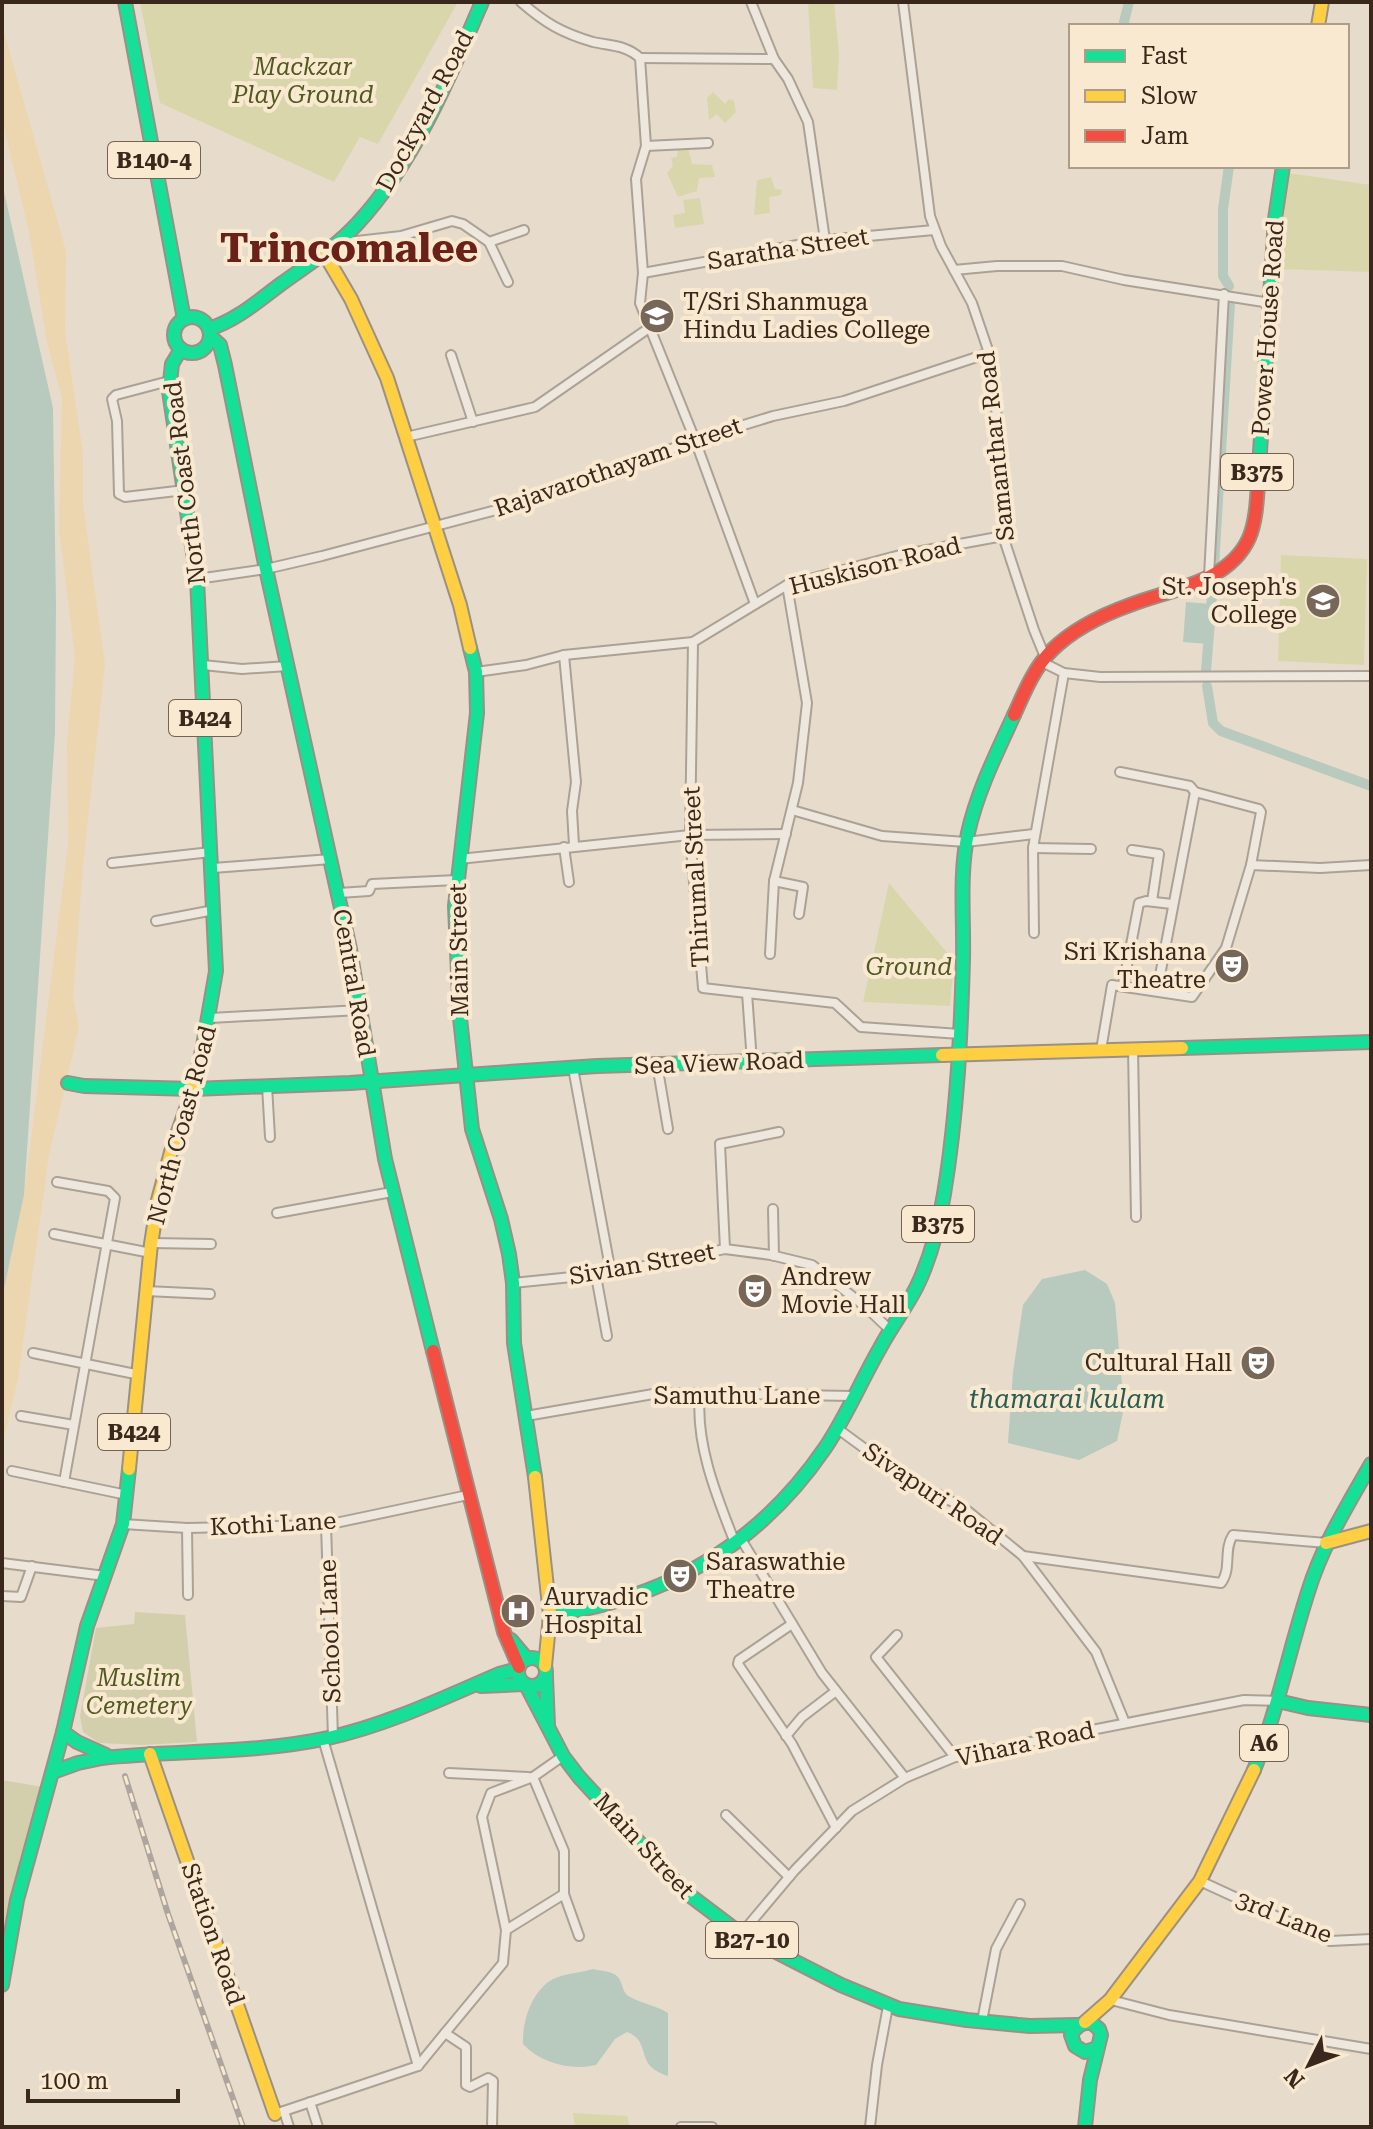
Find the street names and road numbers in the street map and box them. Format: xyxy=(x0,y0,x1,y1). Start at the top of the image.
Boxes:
street label: Dockyard Road xyxy=(371,26,479,196)
road number: B140-4 xyxy=(108,142,200,178)
street label: Power House Road xyxy=(1246,219,1290,437)
street label: Saratha Street xyxy=(705,222,871,276)
street label: Samanthar Road xyxy=(972,350,1020,542)
street label: North Coast Road xyxy=(159,380,211,586)
street label: Rajavarothayam Street xyxy=(491,411,746,523)
road number: B375 xyxy=(1221,454,1293,490)
street label: Huskison Road xyxy=(786,531,964,601)
road number: B424 xyxy=(169,700,241,736)
street label: Thirumal Street xyxy=(677,786,715,968)
street label: Main Street xyxy=(444,883,474,1017)
street label: Central Road xyxy=(327,907,381,1059)
street label: North Coast Road xyxy=(142,1023,222,1227)
street label: Sea View Road xyxy=(634,1046,804,1080)
road number: B375 xyxy=(902,1206,974,1242)
street label: Sivian Street xyxy=(567,1237,717,1291)
street label: Samuthu Lane xyxy=(654,1382,820,1410)
road number: B424 xyxy=(98,1414,170,1450)
street label: Sivapuri Road xyxy=(858,1437,1008,1551)
street label: Kothi Lane xyxy=(209,1507,337,1541)
street label: School Lane xyxy=(313,1559,347,1703)
street label: Vihara Road xyxy=(953,1716,1097,1772)
road number: A6 xyxy=(1240,1725,1288,1761)
street label: Main Street xyxy=(588,1788,700,1904)
street label: Station Road xyxy=(176,1859,250,2009)
street label: 3rd Lane xyxy=(1232,1885,1336,1949)
road number: B27-10 xyxy=(706,1922,798,1958)

